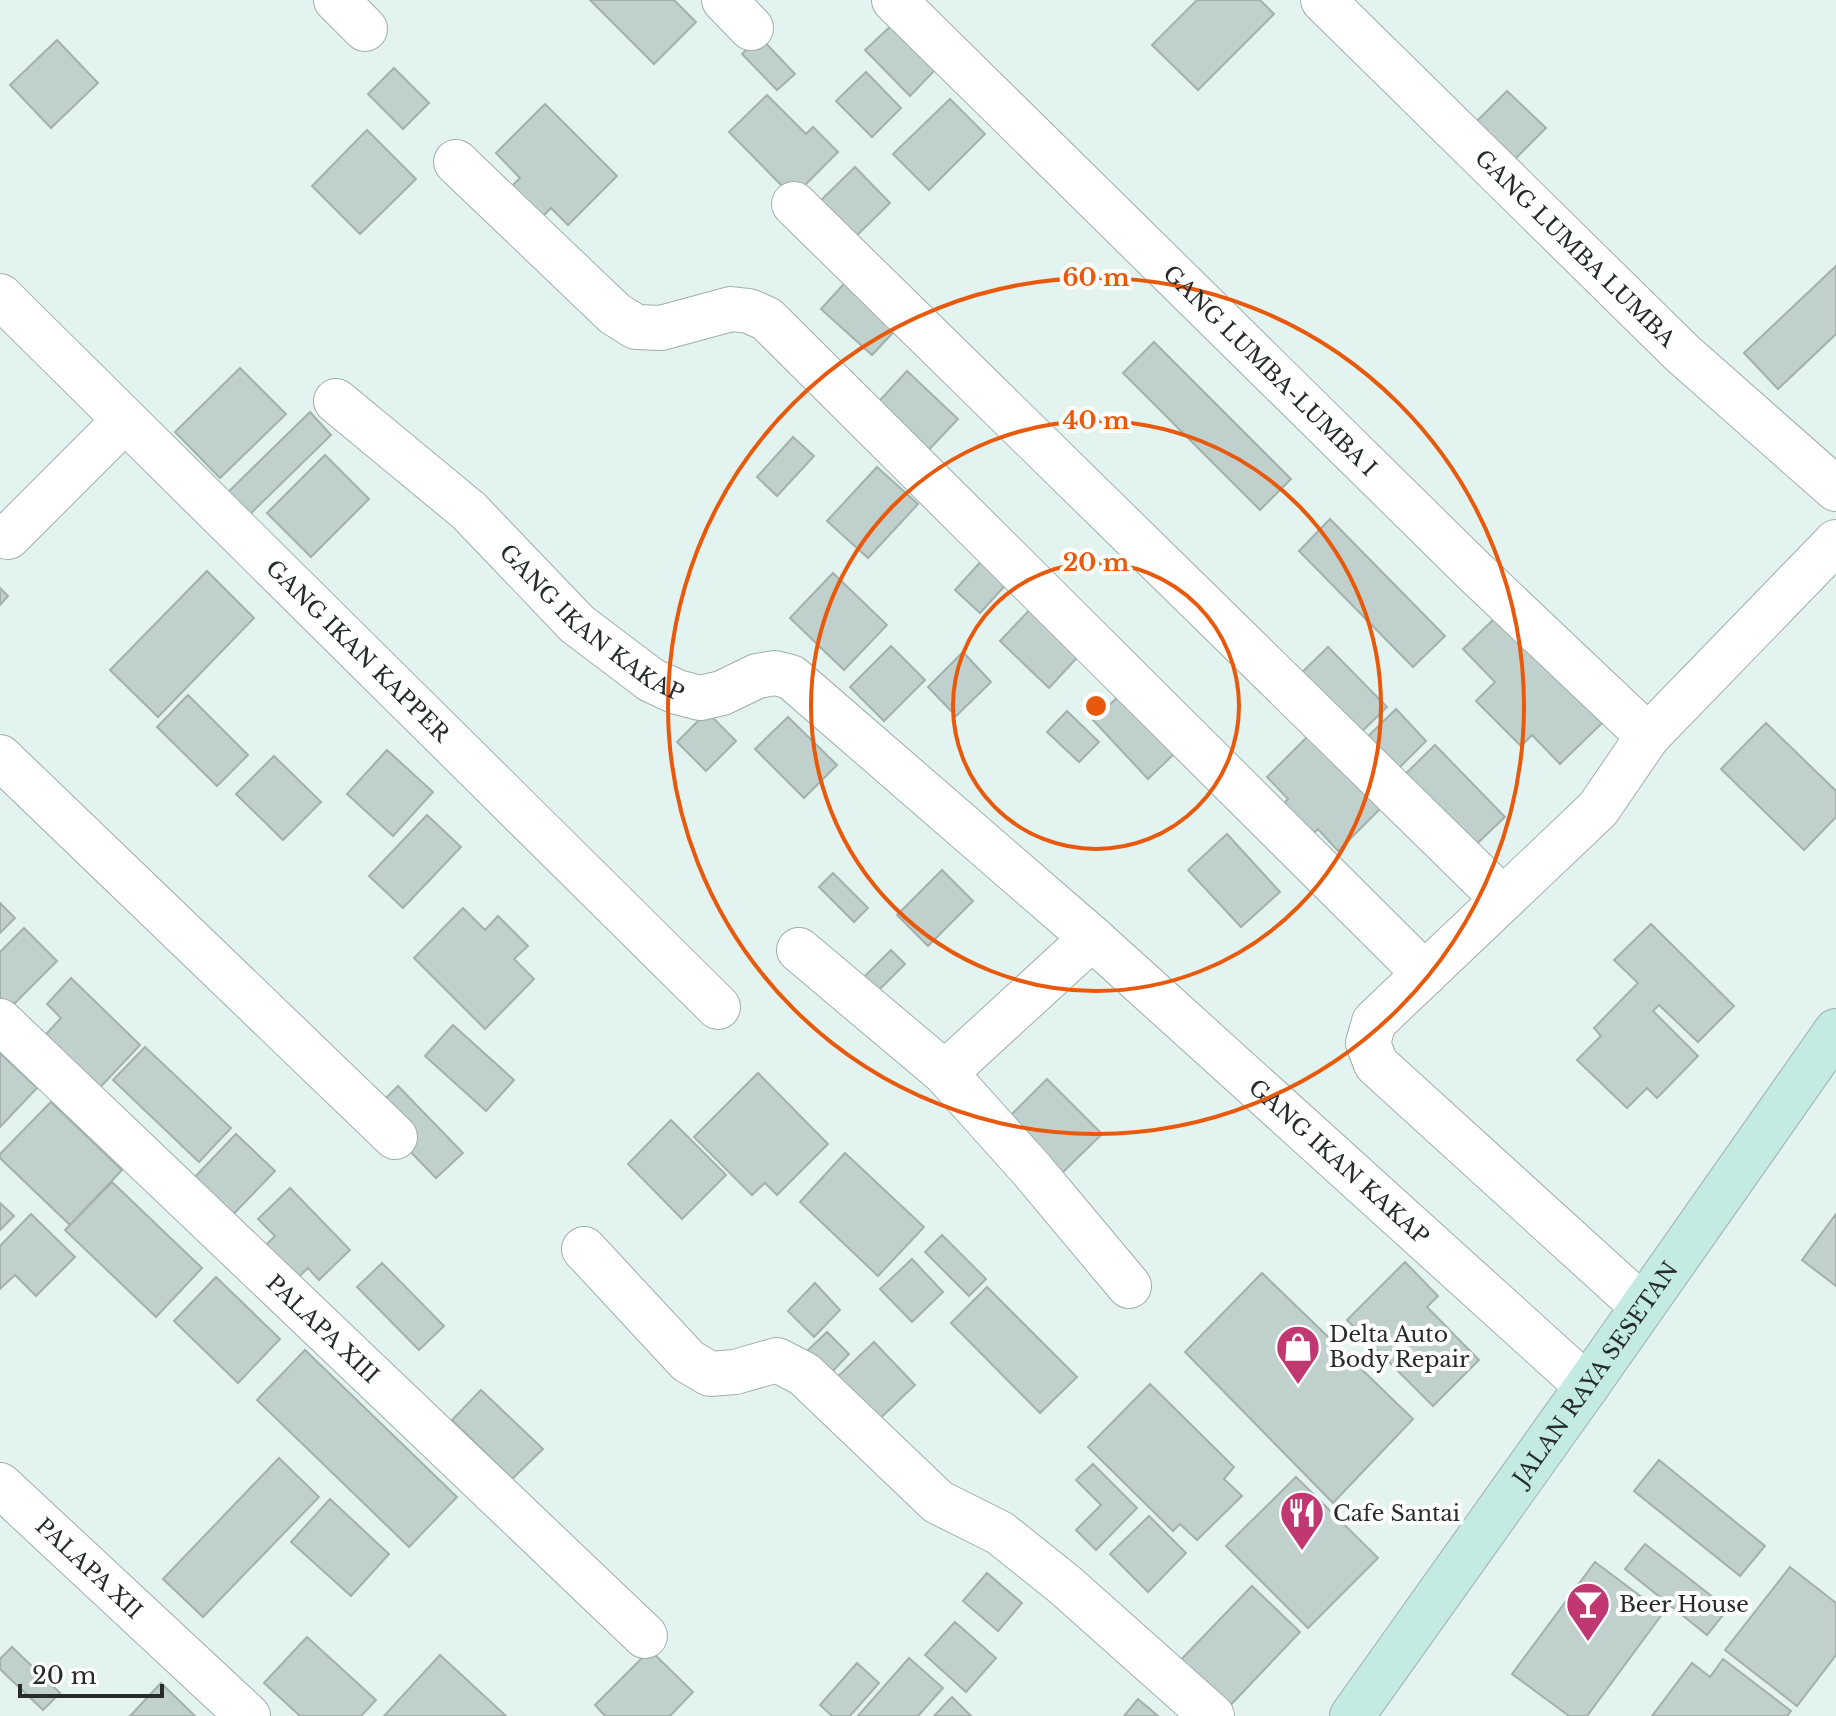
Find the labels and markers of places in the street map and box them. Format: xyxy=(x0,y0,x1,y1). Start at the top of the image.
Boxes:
centre of rings xyxy=(1082,692,1110,720)
place label: Delta Auto Body Repair xyxy=(1329,1321,1470,1373)
shop icon: Delta Auto Body Repair xyxy=(1274,1323,1322,1386)
restaurant icon: Cafe Santai xyxy=(1278,1489,1326,1552)
place label: Cafe Santai xyxy=(1333,1500,1461,1527)
bar icon: Beer House xyxy=(1564,1580,1612,1643)
place label: Beer House xyxy=(1619,1591,1749,1618)

